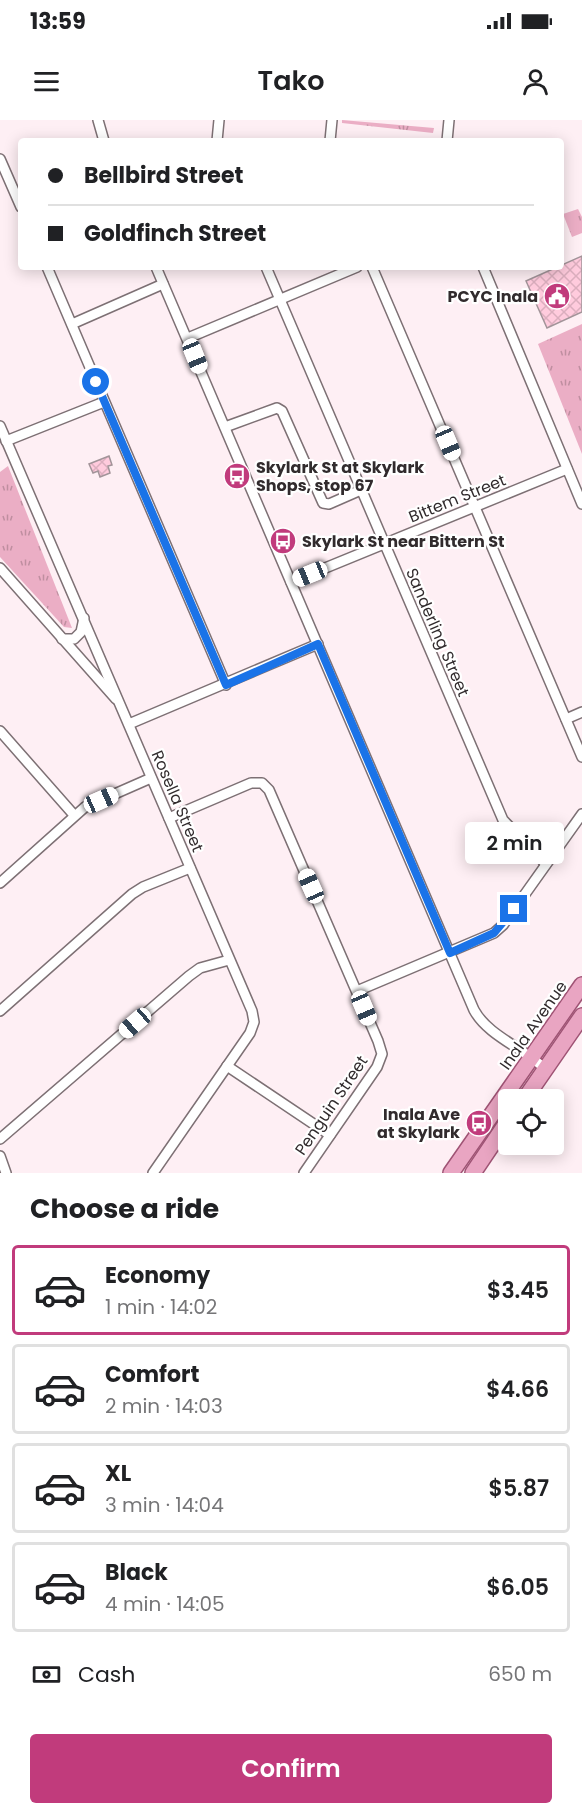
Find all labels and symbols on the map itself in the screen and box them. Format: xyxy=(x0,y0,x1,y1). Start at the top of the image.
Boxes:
public building icon: PCYC Inala xyxy=(542,281,572,311)
place label: PCYC Inala xyxy=(448,285,538,308)
car xyxy=(180,336,210,376)
route start xyxy=(82,368,109,395)
car xyxy=(433,423,463,463)
place label: Skylark St at Skylark Shops, stop 67 xyxy=(256,456,424,497)
bus stop icon: Skylark St at Skylark Shops, stop 67 xyxy=(222,461,252,491)
street label: Bittem Street xyxy=(405,468,509,528)
bus stop icon: Skylark St near Bittern St xyxy=(268,526,298,556)
place label: Skylark St near Bittern St xyxy=(302,530,505,553)
car xyxy=(290,559,330,589)
street label: Sanderling Street xyxy=(400,565,475,700)
street label: Rosella Street xyxy=(146,747,209,856)
car xyxy=(81,784,121,816)
callout: 2 min xyxy=(464,822,564,864)
car xyxy=(295,866,327,906)
route end xyxy=(500,895,527,922)
street label: Inala Avenue xyxy=(494,976,573,1075)
car xyxy=(349,988,379,1028)
car xyxy=(116,1004,154,1042)
street label: Penguin Street xyxy=(290,1051,373,1160)
place label: Inala Ave at Skylark xyxy=(377,1103,460,1144)
bus stop icon: Inala Ave at Skylark xyxy=(464,1108,494,1138)

